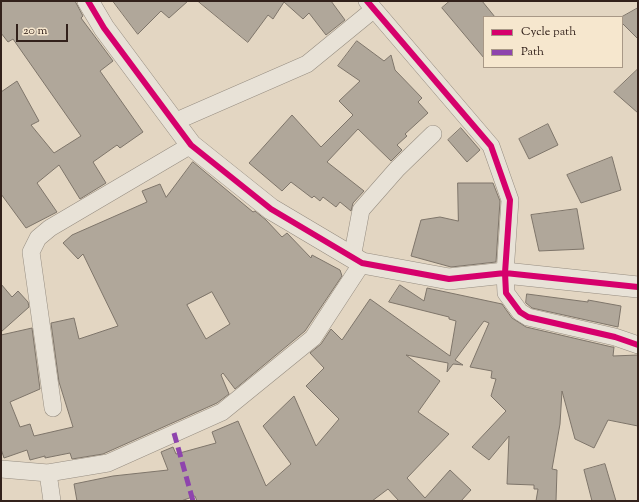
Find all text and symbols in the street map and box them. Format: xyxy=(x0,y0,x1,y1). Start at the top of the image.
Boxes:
scale bar xyxy=(18,16,70,42)
legend xyxy=(483,16,623,68)
text: 20 m xyxy=(23,22,47,40)
text: Cycle path xyxy=(521,23,576,41)
text: Path xyxy=(521,43,544,61)

